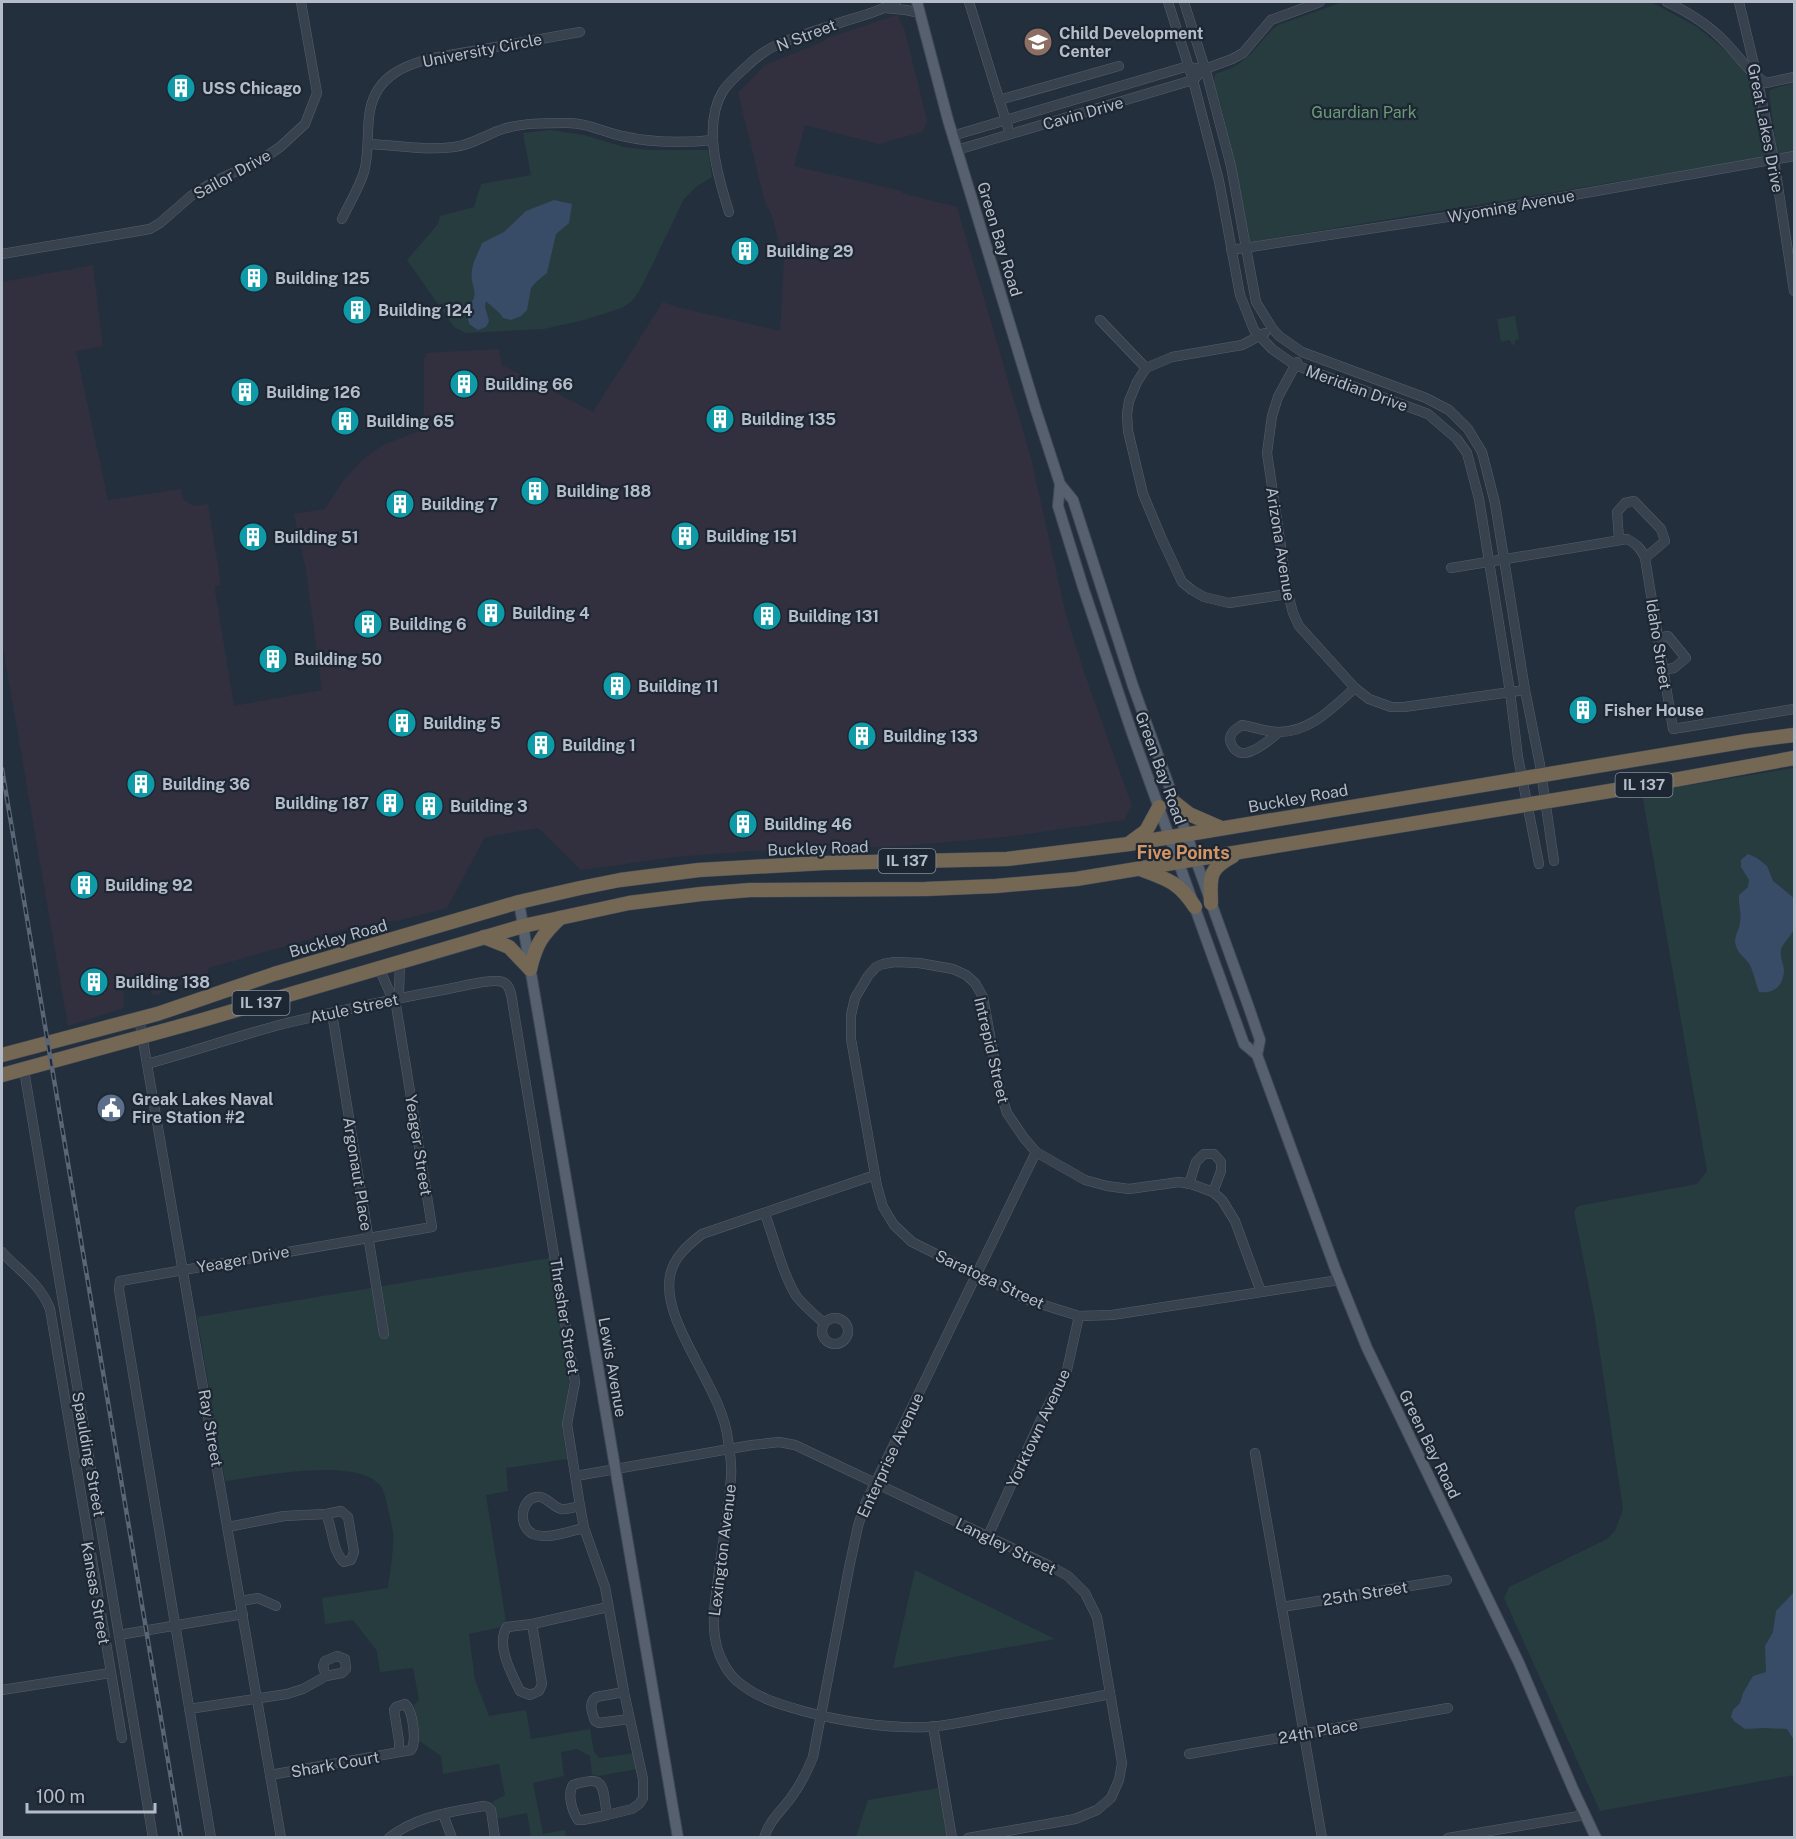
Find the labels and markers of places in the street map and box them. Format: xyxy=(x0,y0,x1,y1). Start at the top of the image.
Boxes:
place label: Child Development Center xyxy=(1059,24,1204,61)
school or university icon: Child Development Center xyxy=(1022,26,1054,58)
building icon: USS Chicago xyxy=(165,72,197,104)
place label: USS Chicago xyxy=(202,79,302,98)
building icon: Building 29 xyxy=(729,235,761,267)
place label: Building 29 xyxy=(766,242,854,261)
building icon: Building 125 xyxy=(238,262,270,294)
place label: Building 125 xyxy=(275,269,370,288)
building icon: Building 124 xyxy=(341,294,373,326)
place label: Building 124 xyxy=(378,301,473,320)
building icon: Building 66 xyxy=(448,368,480,400)
place label: Building 66 xyxy=(485,375,573,394)
building icon: Building 126 xyxy=(229,376,261,408)
place label: Building 126 xyxy=(266,383,360,402)
building icon: Building 135 xyxy=(704,403,736,435)
building icon: Building 65 xyxy=(329,405,361,437)
place label: Building 135 xyxy=(741,410,836,429)
place label: Building 65 xyxy=(366,412,454,431)
building icon: Building 188 xyxy=(519,475,551,507)
place label: Building 188 xyxy=(556,482,651,501)
building icon: Building 7 xyxy=(384,488,416,520)
place label: Building 7 xyxy=(421,495,498,514)
building icon: Building 151 xyxy=(669,520,701,552)
building icon: Building 51 xyxy=(237,521,269,553)
place label: Building 151 xyxy=(706,527,797,546)
place label: Building 51 xyxy=(274,528,359,547)
building icon: Building 4 xyxy=(475,597,507,629)
building icon: Building 131 xyxy=(751,600,783,632)
place label: Building 4 xyxy=(512,604,590,623)
place label: Building 131 xyxy=(788,607,879,626)
building icon: Building 6 xyxy=(352,608,384,640)
place label: Building 6 xyxy=(389,615,466,634)
building icon: Building 50 xyxy=(257,643,289,675)
place label: Building 50 xyxy=(294,650,382,669)
building icon: Building 11 xyxy=(601,670,633,702)
place label: Building 11 xyxy=(638,677,719,696)
building icon: Fisher House xyxy=(1567,694,1599,726)
place label: Fisher House xyxy=(1604,701,1704,720)
building icon: Building 5 xyxy=(386,707,418,739)
place label: Building 5 xyxy=(423,714,501,733)
building icon: Building 133 xyxy=(846,720,878,752)
place label: Building 133 xyxy=(883,727,978,746)
building icon: Building 1 xyxy=(525,729,557,761)
place label: Building 1 xyxy=(562,736,636,755)
building icon: Building 36 xyxy=(125,768,157,800)
place label: Building 36 xyxy=(162,775,250,794)
building icon: Building 187 xyxy=(374,787,406,819)
building icon: Building 3 xyxy=(413,790,445,822)
place label: Building 187 xyxy=(275,794,369,813)
place label: Building 3 xyxy=(450,797,528,816)
building icon: Building 46 xyxy=(727,808,759,840)
place label: Building 46 xyxy=(764,815,852,834)
building icon: Building 92 xyxy=(68,869,100,901)
place label: Building 92 xyxy=(105,876,193,895)
building icon: Building 138 xyxy=(78,966,110,998)
place label: Building 138 xyxy=(115,973,210,992)
place label: Greak Lakes Naval Fire Station #2 xyxy=(132,1090,274,1127)
public building icon: Greak Lakes Naval Fire Station #2 xyxy=(95,1092,127,1124)

